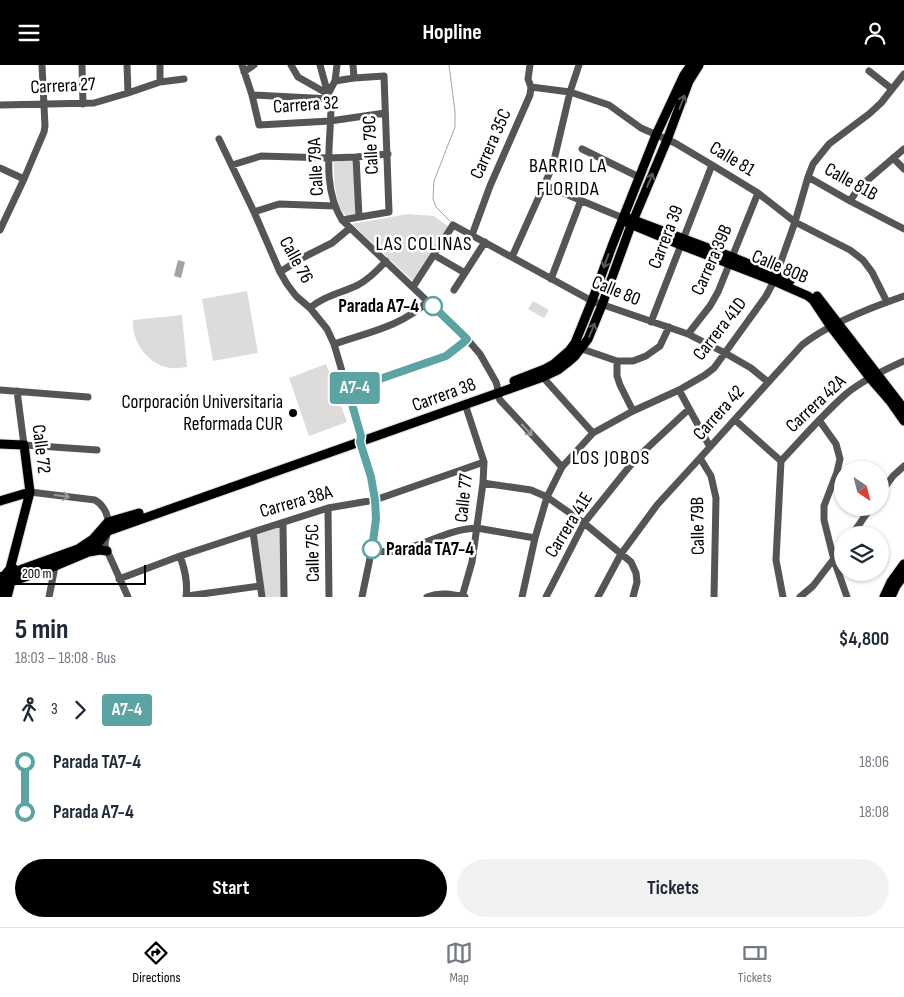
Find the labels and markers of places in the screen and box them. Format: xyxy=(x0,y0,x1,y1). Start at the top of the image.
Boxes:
place label: Parada A7-4 xyxy=(338,295,419,318)
marker: Parada A7-4 xyxy=(423,296,443,316)
place label: Corporación Universitaria Reformada CUR xyxy=(121,391,283,436)
marker: Corporación Universitaria Reformada CUR xyxy=(287,407,299,419)
place label: Parada TA7-4 xyxy=(386,538,474,561)
marker: Parada TA7-4 xyxy=(362,539,382,559)

